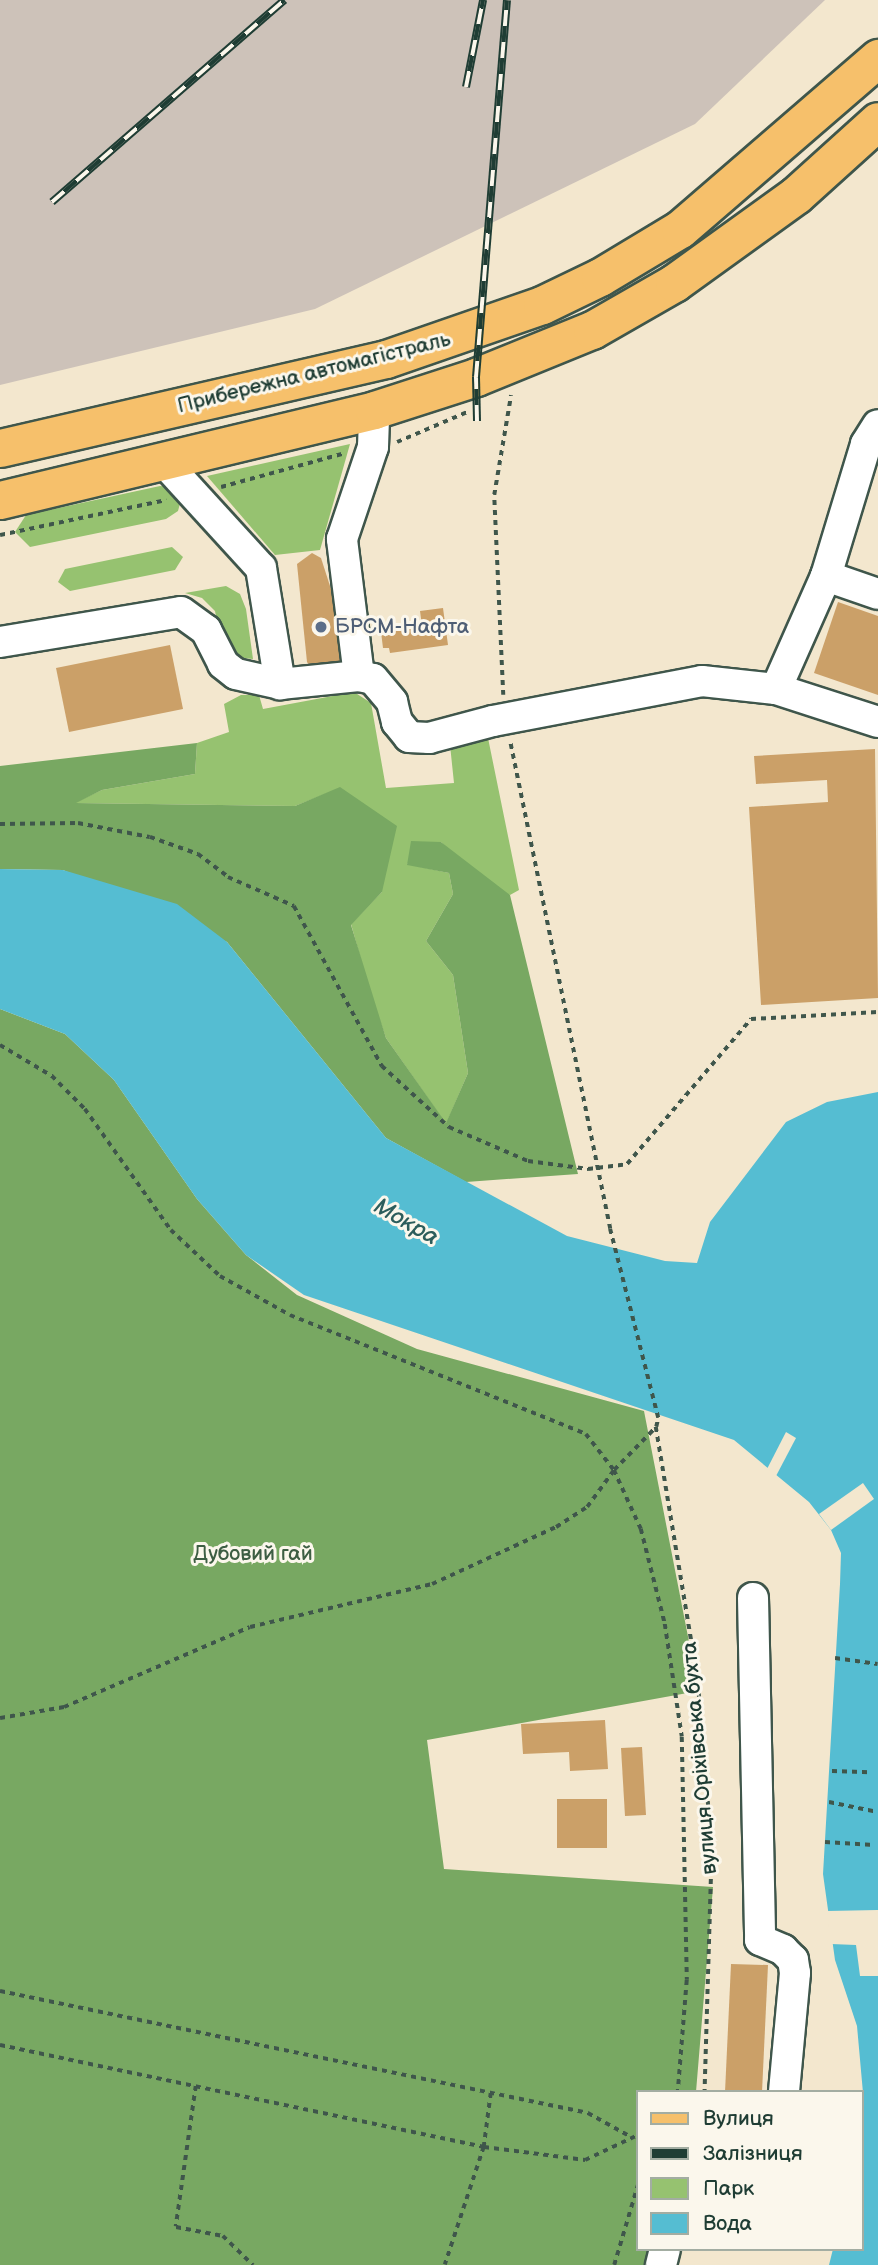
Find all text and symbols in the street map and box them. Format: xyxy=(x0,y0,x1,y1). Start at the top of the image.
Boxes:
street label: Прибережна автомагістраль xyxy=(175,327,453,419)
place label: БРСМ-Нафта xyxy=(335,614,469,640)
marker: БРСМ-Нафта xyxy=(313,619,329,635)
water label: Мокра xyxy=(369,1193,443,1251)
park label: Дубовий гай xyxy=(193,1541,313,1567)
street label: вулиця Оріхівська бухта xyxy=(677,1640,723,1876)
legend xyxy=(636,2090,864,2251)
text: Вулиця xyxy=(703,2106,774,2131)
text: Залізниця xyxy=(703,2141,803,2166)
text: Парк xyxy=(703,2176,754,2201)
text: Вода xyxy=(703,2211,752,2236)

